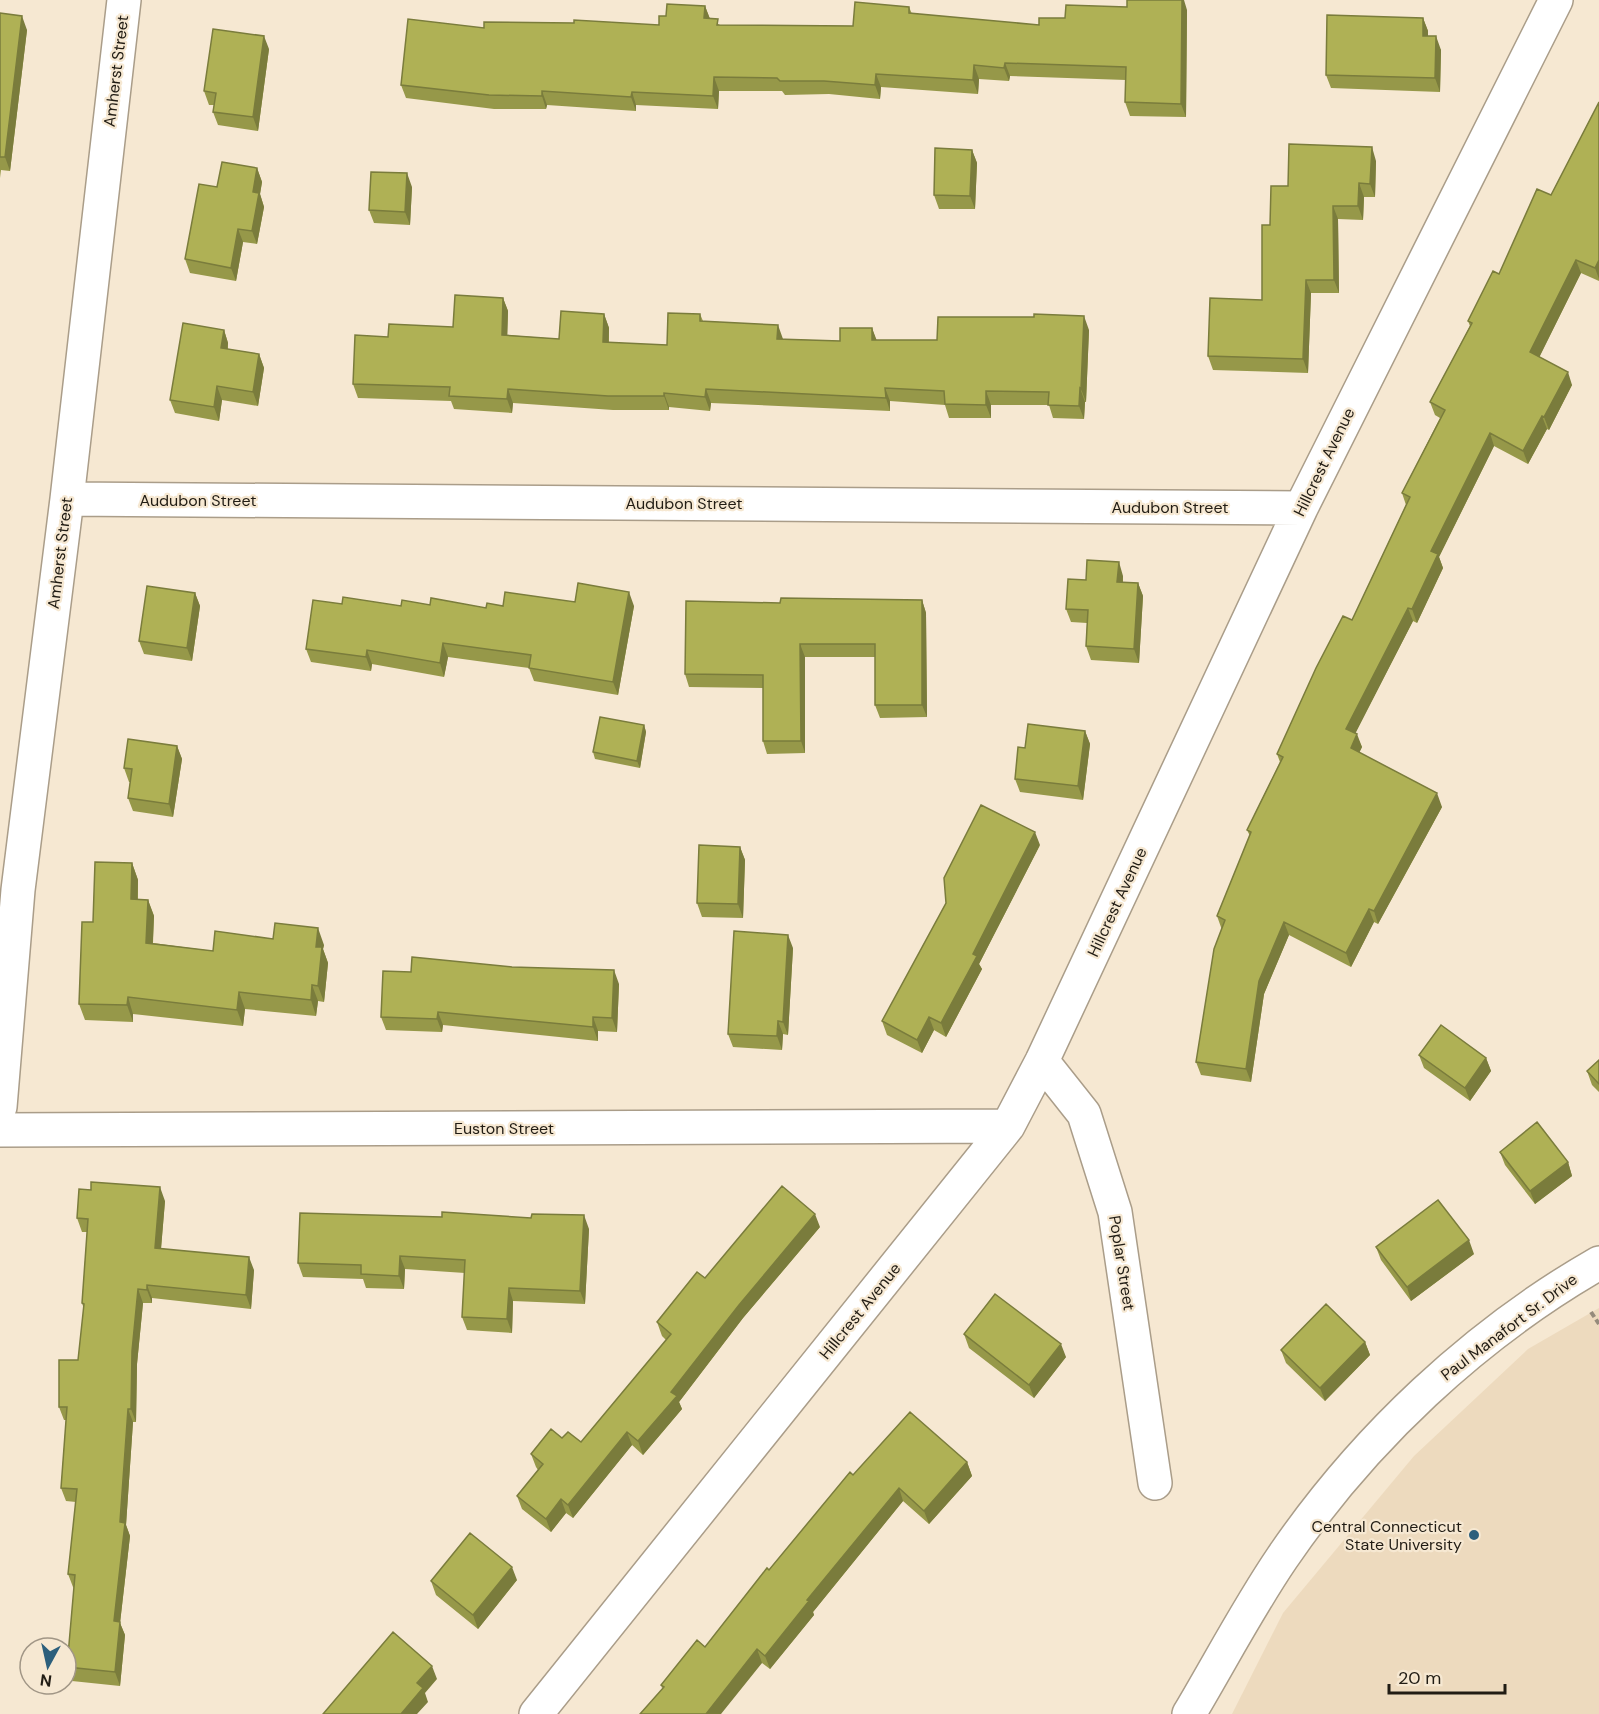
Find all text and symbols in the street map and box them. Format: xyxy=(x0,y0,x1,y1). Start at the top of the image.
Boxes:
street label: Amherst Street xyxy=(99,14,133,128)
street label: Hillcrest Avenue xyxy=(1289,404,1359,520)
street label: Audubon Street xyxy=(139,490,257,511)
street label: Audubon Street xyxy=(625,493,743,514)
street label: Amherst Street xyxy=(43,496,77,610)
street label: Audubon Street xyxy=(1111,497,1229,518)
street label: Hillcrest Avenue xyxy=(1082,844,1152,960)
street label: Euston Street xyxy=(454,1118,554,1139)
street label: Poplar Street xyxy=(1104,1214,1140,1312)
street label: Hillcrest Avenue xyxy=(815,1258,905,1364)
street label: Paul Manafort Sr. Drive xyxy=(1437,1269,1581,1385)
place label: Central Connecticut State University xyxy=(1311,1516,1462,1555)
marker: Central Connecticut State University xyxy=(1467,1528,1481,1542)
north arrow xyxy=(18,1636,78,1696)
scale bar xyxy=(1389,1657,1504,1695)
text: 20 m xyxy=(1398,1666,1441,1690)
text: N xyxy=(39,1669,53,1692)

